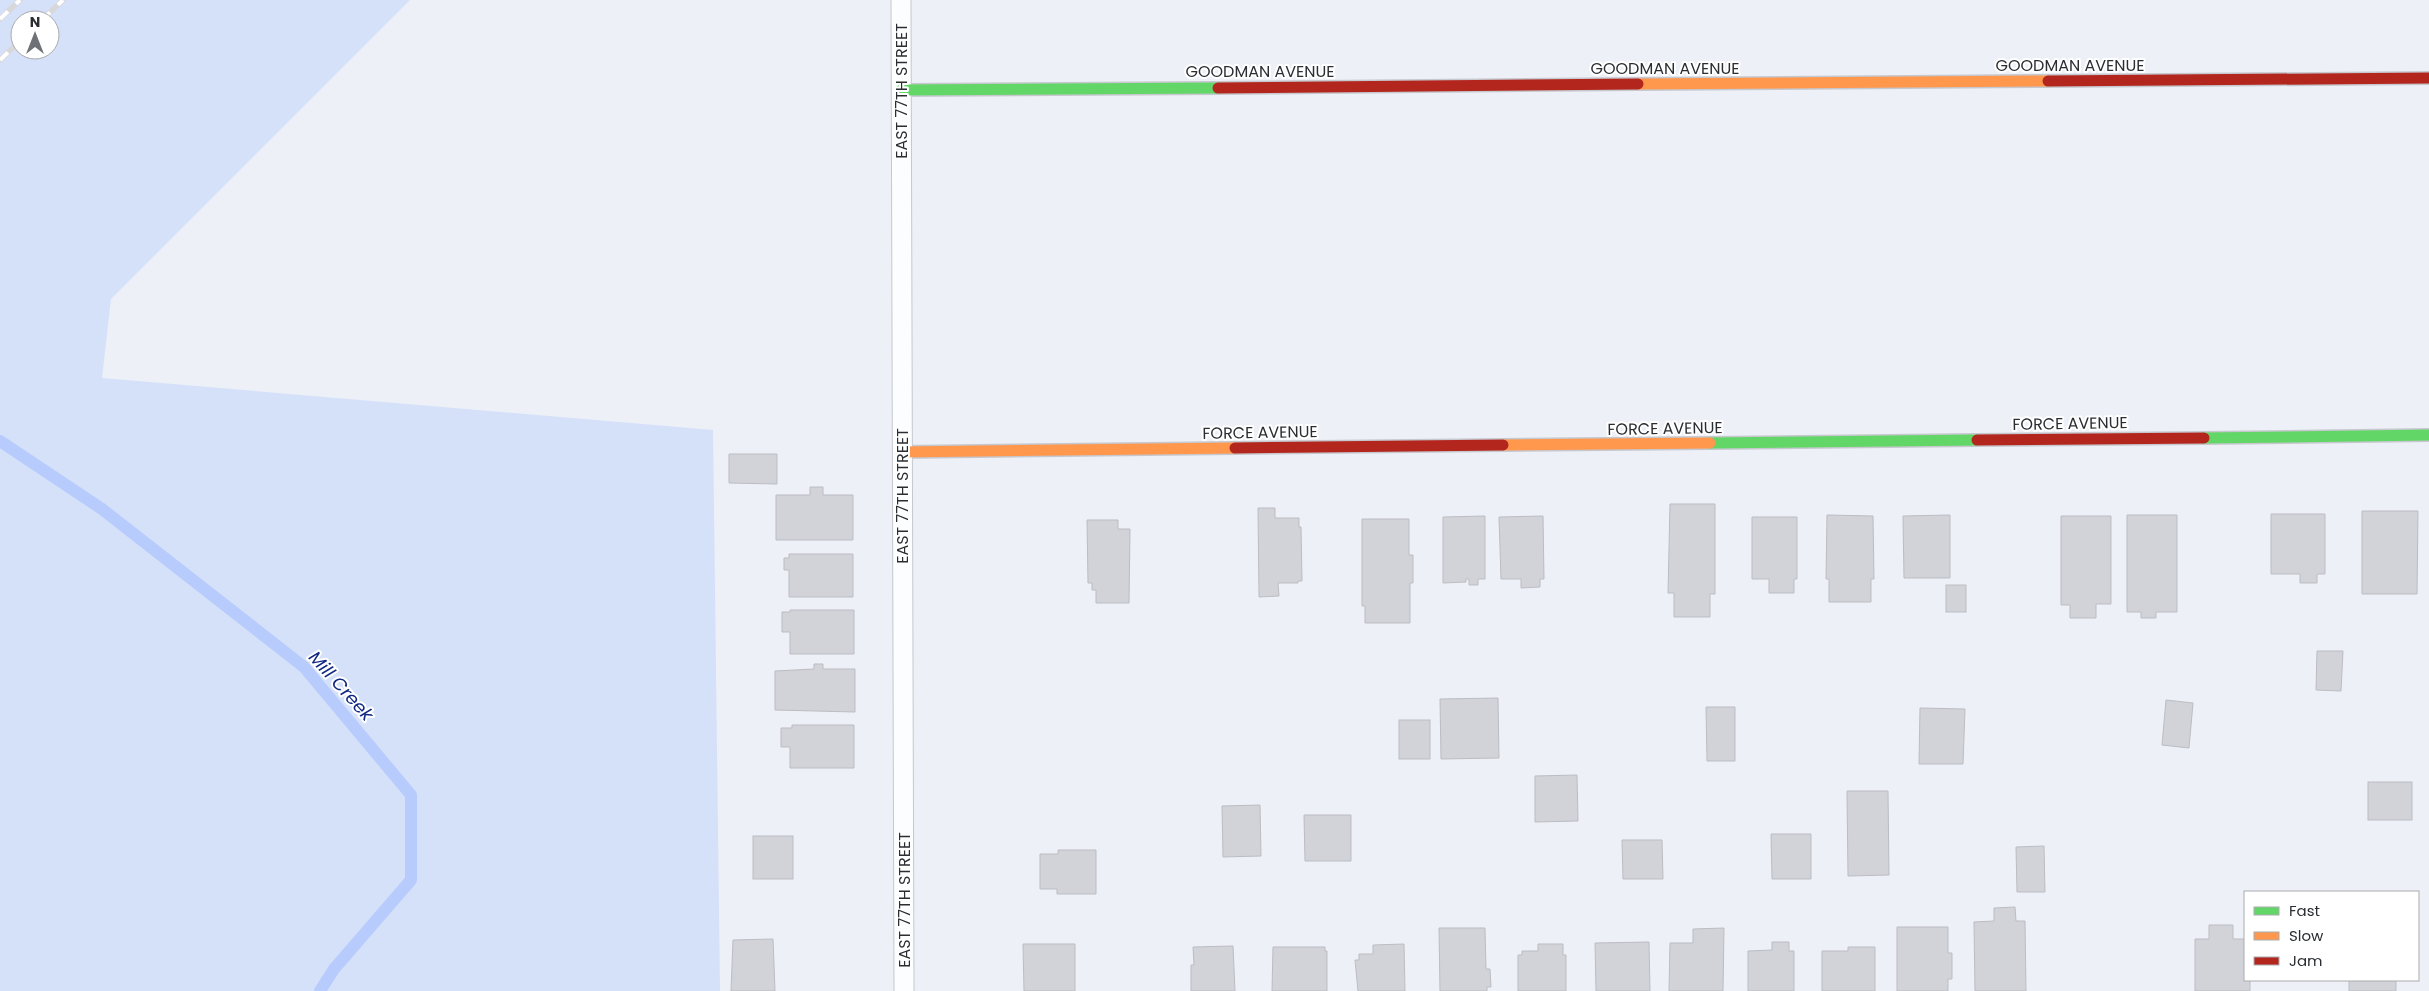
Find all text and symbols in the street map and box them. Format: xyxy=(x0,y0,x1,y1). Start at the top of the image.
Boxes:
north arrow xyxy=(10,10,60,60)
text: N xyxy=(30,12,40,32)
street label: EAST 77TH STREET xyxy=(890,23,913,159)
street label: GOODMAN AVENUE xyxy=(1995,54,2145,77)
street label: GOODMAN AVENUE xyxy=(1590,57,1740,80)
street label: GOODMAN AVENUE xyxy=(1185,60,1335,83)
street label: FORCE AVENUE xyxy=(2012,411,2128,436)
street label: FORCE AVENUE xyxy=(1607,416,1723,441)
street label: FORCE AVENUE xyxy=(1202,420,1318,445)
street label: EAST 77TH STREET xyxy=(891,428,914,564)
water label: Mill Creek xyxy=(303,645,380,727)
street label: EAST 77TH STREET xyxy=(893,832,916,968)
legend xyxy=(2244,891,2419,981)
text: Fast xyxy=(2289,900,2320,921)
text: Slow xyxy=(2289,925,2324,946)
text: Jam xyxy=(2289,950,2323,971)

